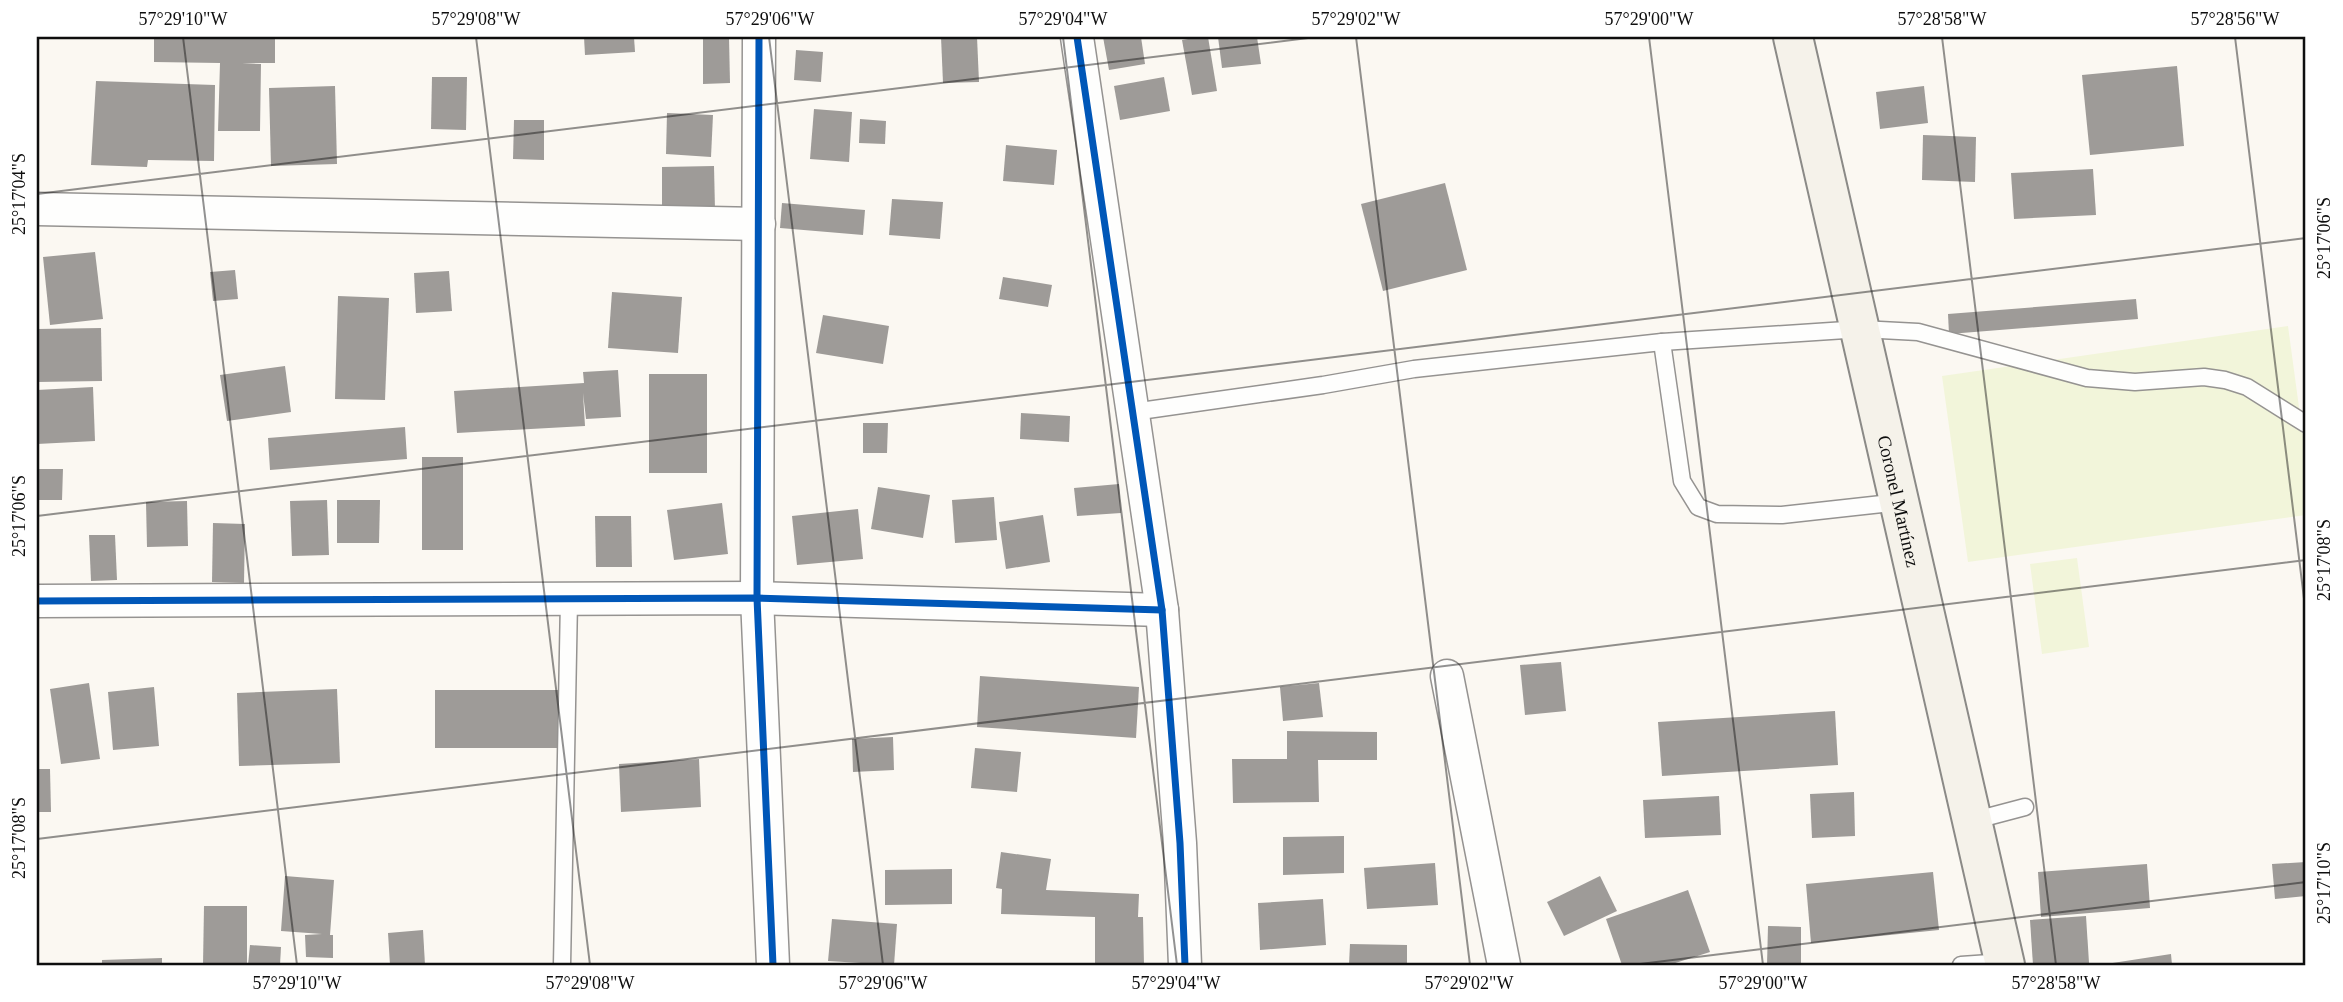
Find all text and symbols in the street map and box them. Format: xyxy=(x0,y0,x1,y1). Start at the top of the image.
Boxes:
text: 57°29'10"W xyxy=(139,9,227,29)
text: 57°29'08"W xyxy=(432,9,520,29)
text: 57°29'06"W xyxy=(726,9,814,29)
text: 57°29'04"W xyxy=(1019,9,1107,29)
text: 57°29'02"W xyxy=(1312,9,1400,29)
text: 57°29'00"W xyxy=(1605,9,1693,29)
text: 57°28'58"W xyxy=(1898,9,1986,29)
text: 57°28'56"W xyxy=(2191,9,2279,29)
text: 25°17'04"S xyxy=(9,153,29,235)
text: 25°17'06"S xyxy=(2314,197,2334,279)
street label: Coronel Martínez xyxy=(1873,433,1924,569)
text: 25°17'06"S xyxy=(9,475,29,557)
text: 25°17'08"S xyxy=(2314,519,2334,601)
text: 25°17'08"S xyxy=(9,797,29,879)
text: 25°17'10"S xyxy=(2314,842,2334,924)
text: 57°29'10"W xyxy=(253,973,341,993)
text: 57°29'08"W xyxy=(546,973,634,993)
text: 57°29'06"W xyxy=(839,973,927,993)
text: 57°29'04"W xyxy=(1132,973,1220,993)
text: 57°29'02"W xyxy=(1425,973,1513,993)
text: 57°29'00"W xyxy=(1719,973,1807,993)
text: 57°28'58"W xyxy=(2012,973,2100,993)

